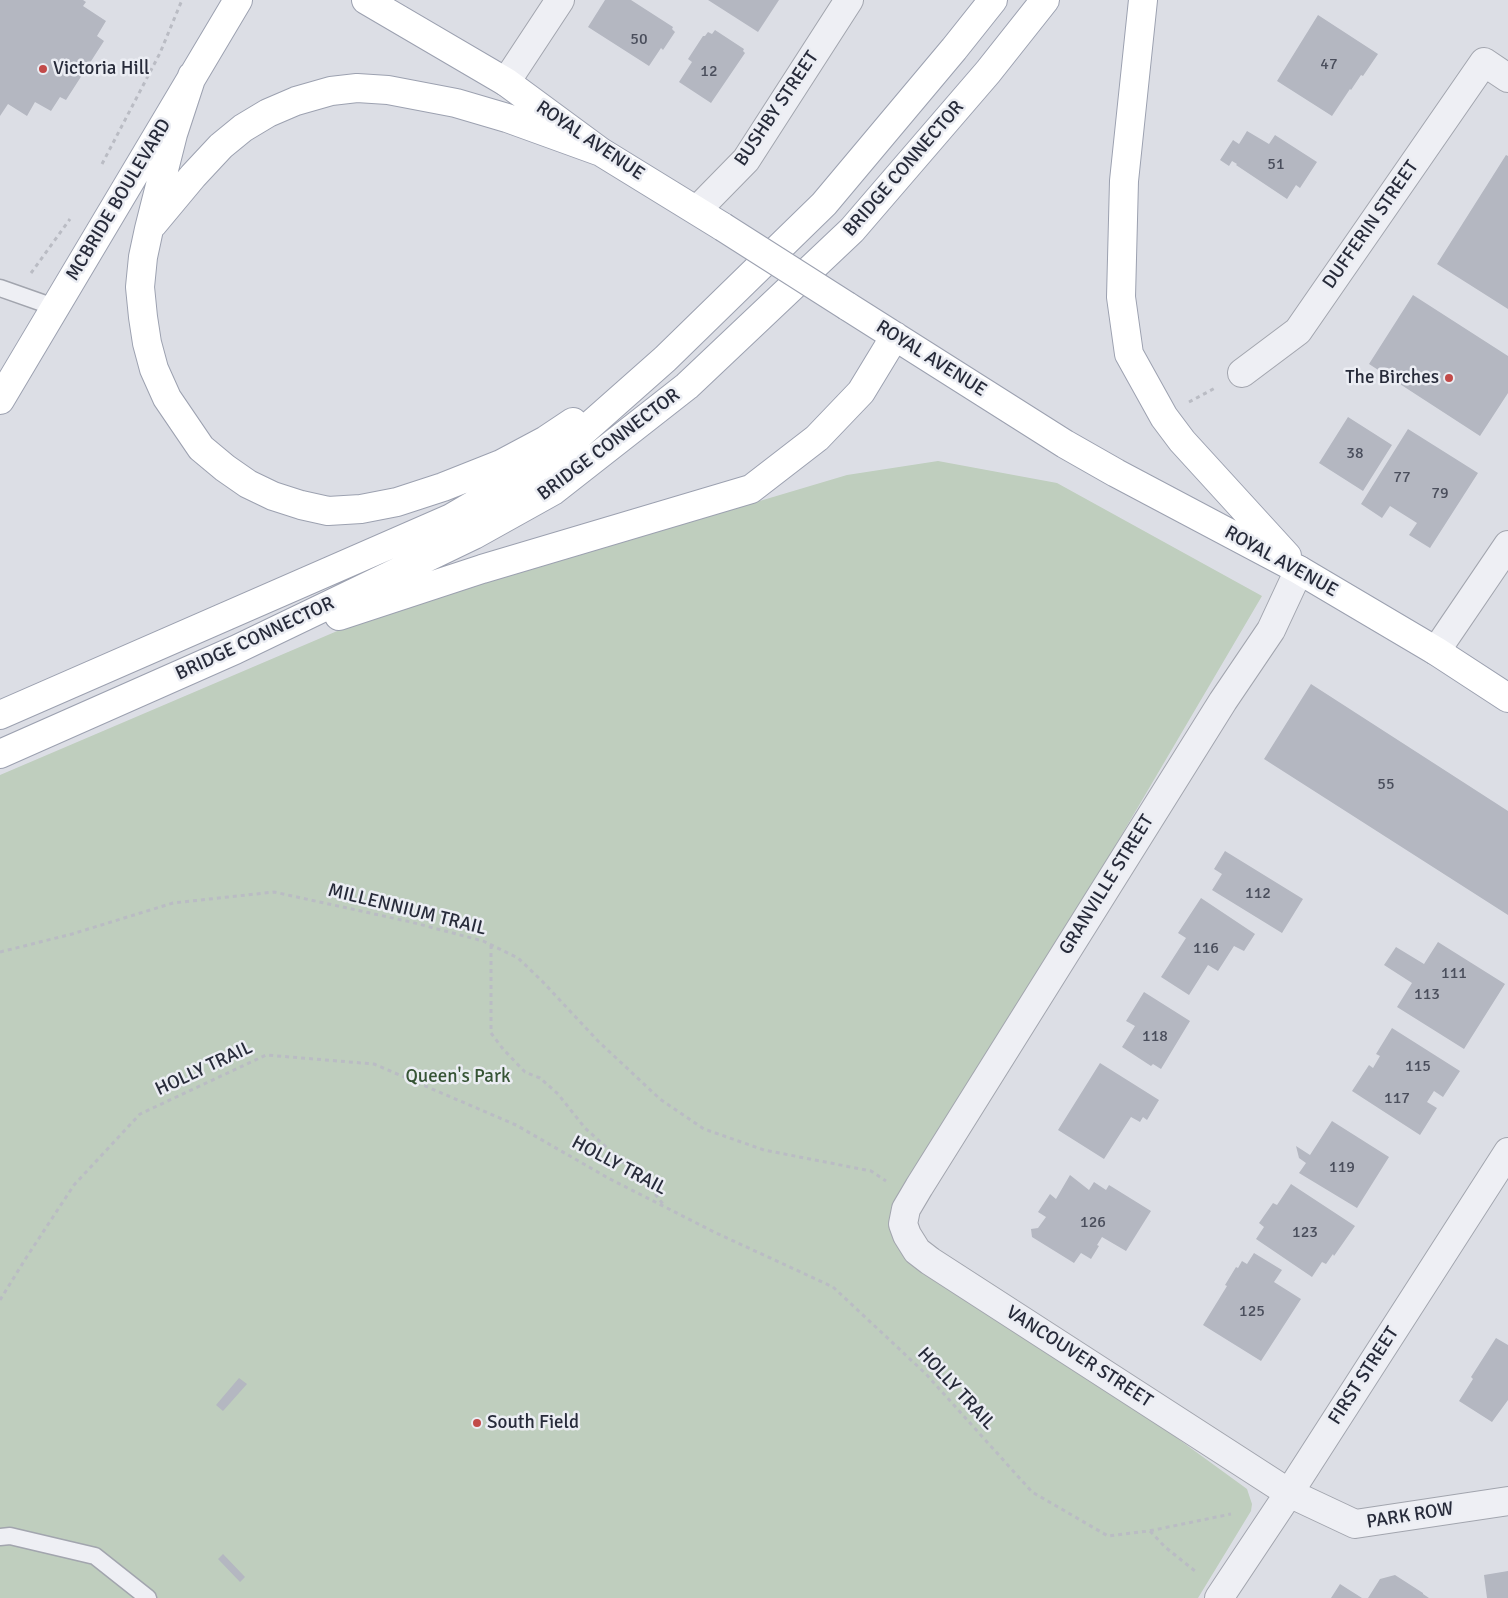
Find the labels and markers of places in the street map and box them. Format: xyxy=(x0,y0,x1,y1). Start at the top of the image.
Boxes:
place label: Victoria Hill xyxy=(53,58,150,80)
marker: Victoria Hill xyxy=(37,63,49,75)
place label: The Birches xyxy=(1345,367,1439,389)
marker: The Birches xyxy=(1443,372,1455,384)
place label: South Field xyxy=(487,1412,579,1434)
marker: South Field xyxy=(471,1417,483,1429)

